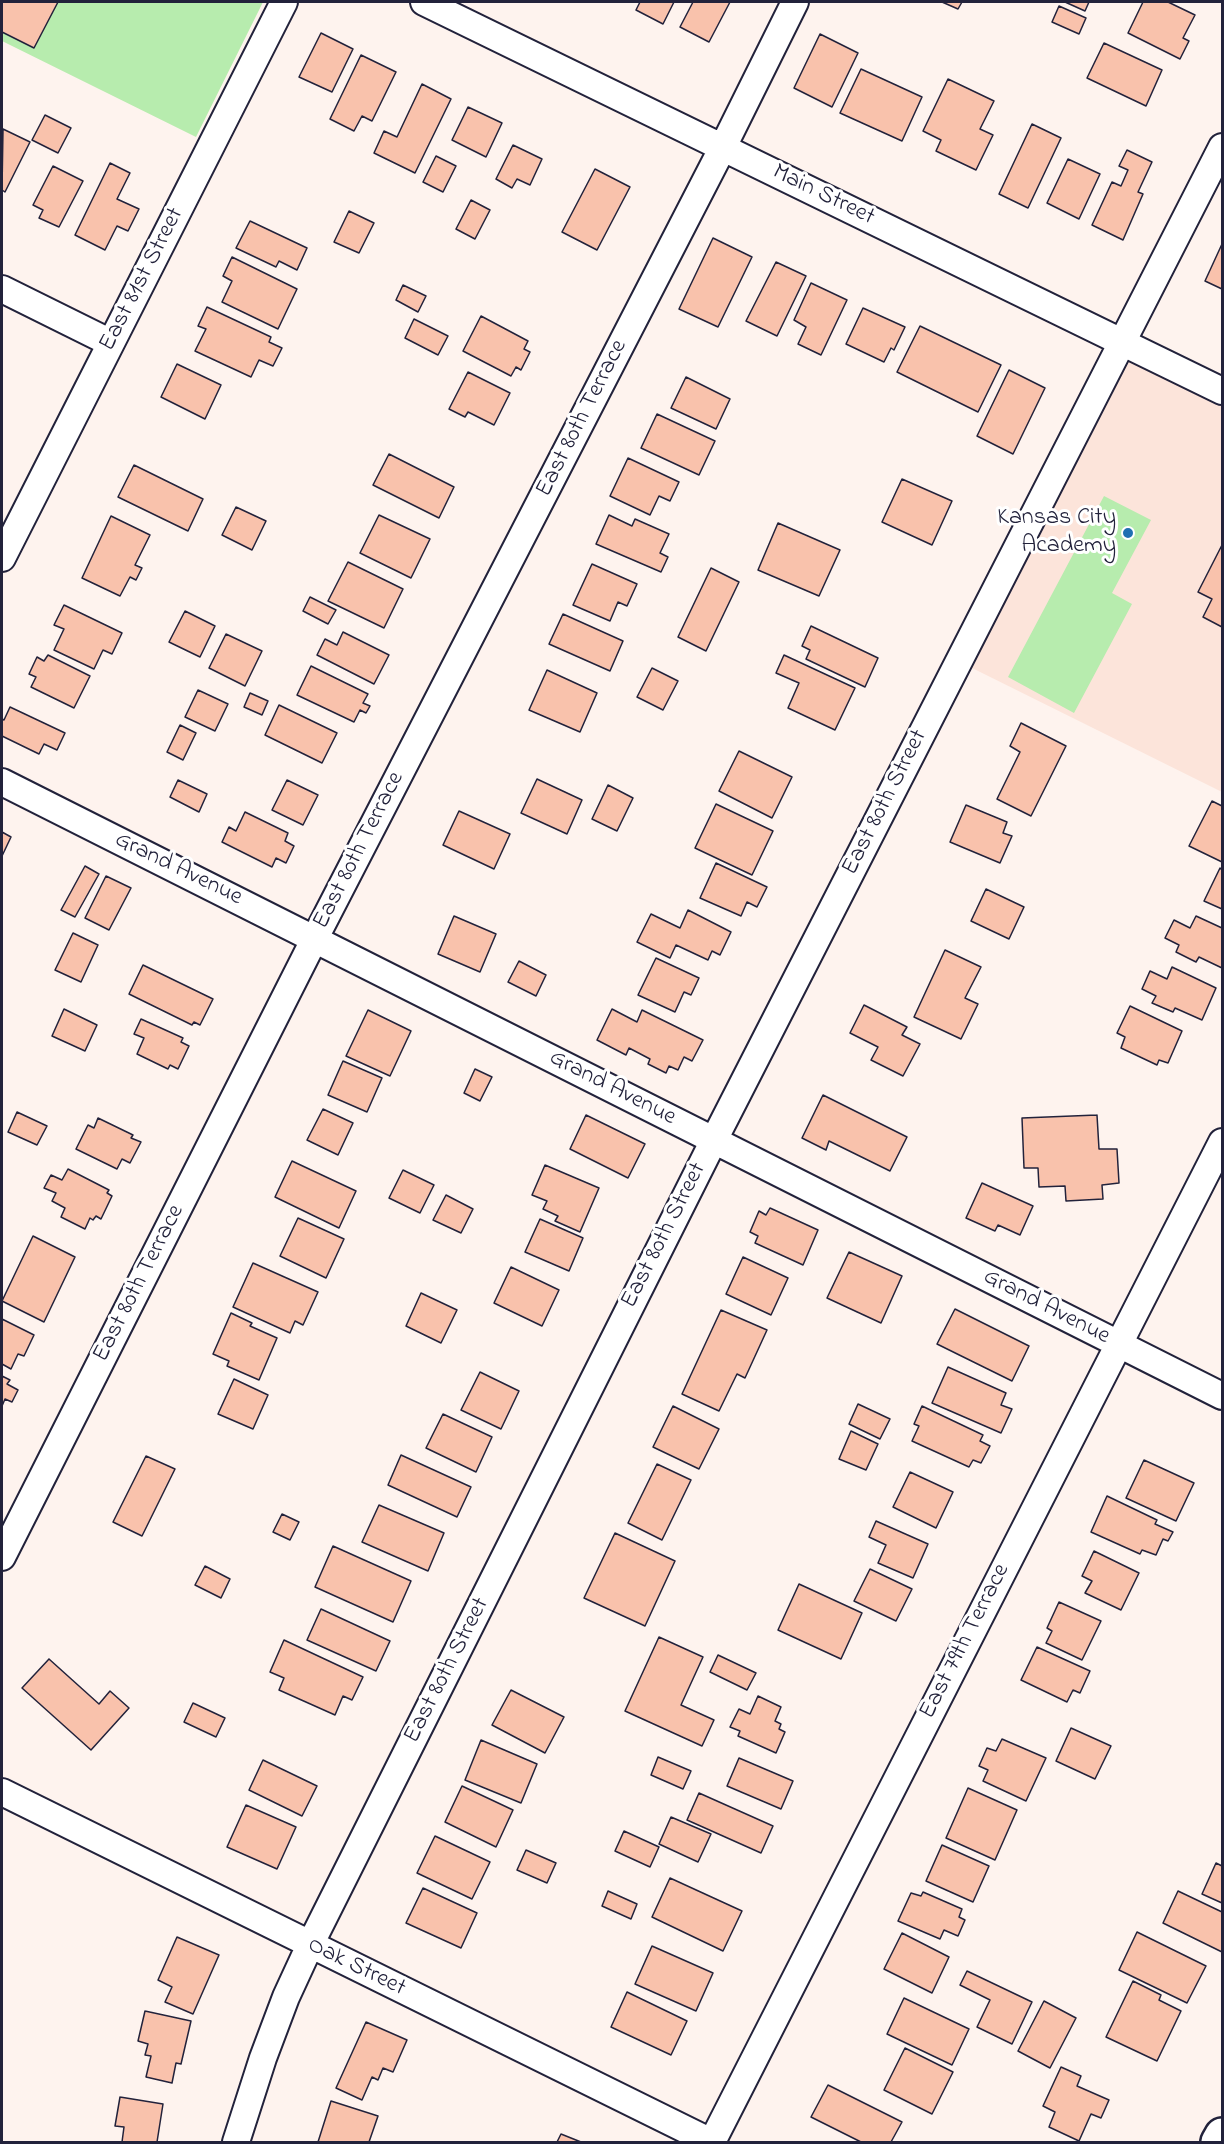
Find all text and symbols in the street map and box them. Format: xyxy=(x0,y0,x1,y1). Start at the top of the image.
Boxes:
street label: Main Street xyxy=(767,159,879,233)
street label: East 81st Street xyxy=(94,203,192,357)
street label: East 80th Terrace xyxy=(531,336,635,502)
place label: Kansas City Academy xyxy=(997,505,1116,561)
marker: Kansas City Academy xyxy=(1121,526,1135,540)
street label: East 80th Street xyxy=(837,726,935,880)
street label: East 80th Terrace xyxy=(308,768,412,934)
street label: Grand Avenue xyxy=(109,827,247,913)
street label: Grand Avenue xyxy=(544,1045,680,1133)
street label: East 80th Street xyxy=(616,1159,714,1313)
street label: East 80th Terrace xyxy=(88,1201,192,1367)
street label: Grand Avenue xyxy=(978,1264,1114,1352)
street label: East 79th Terrace xyxy=(915,1560,1017,1724)
street label: East 80th Street xyxy=(399,1594,497,1748)
street label: Oak Street xyxy=(302,1932,410,2004)

